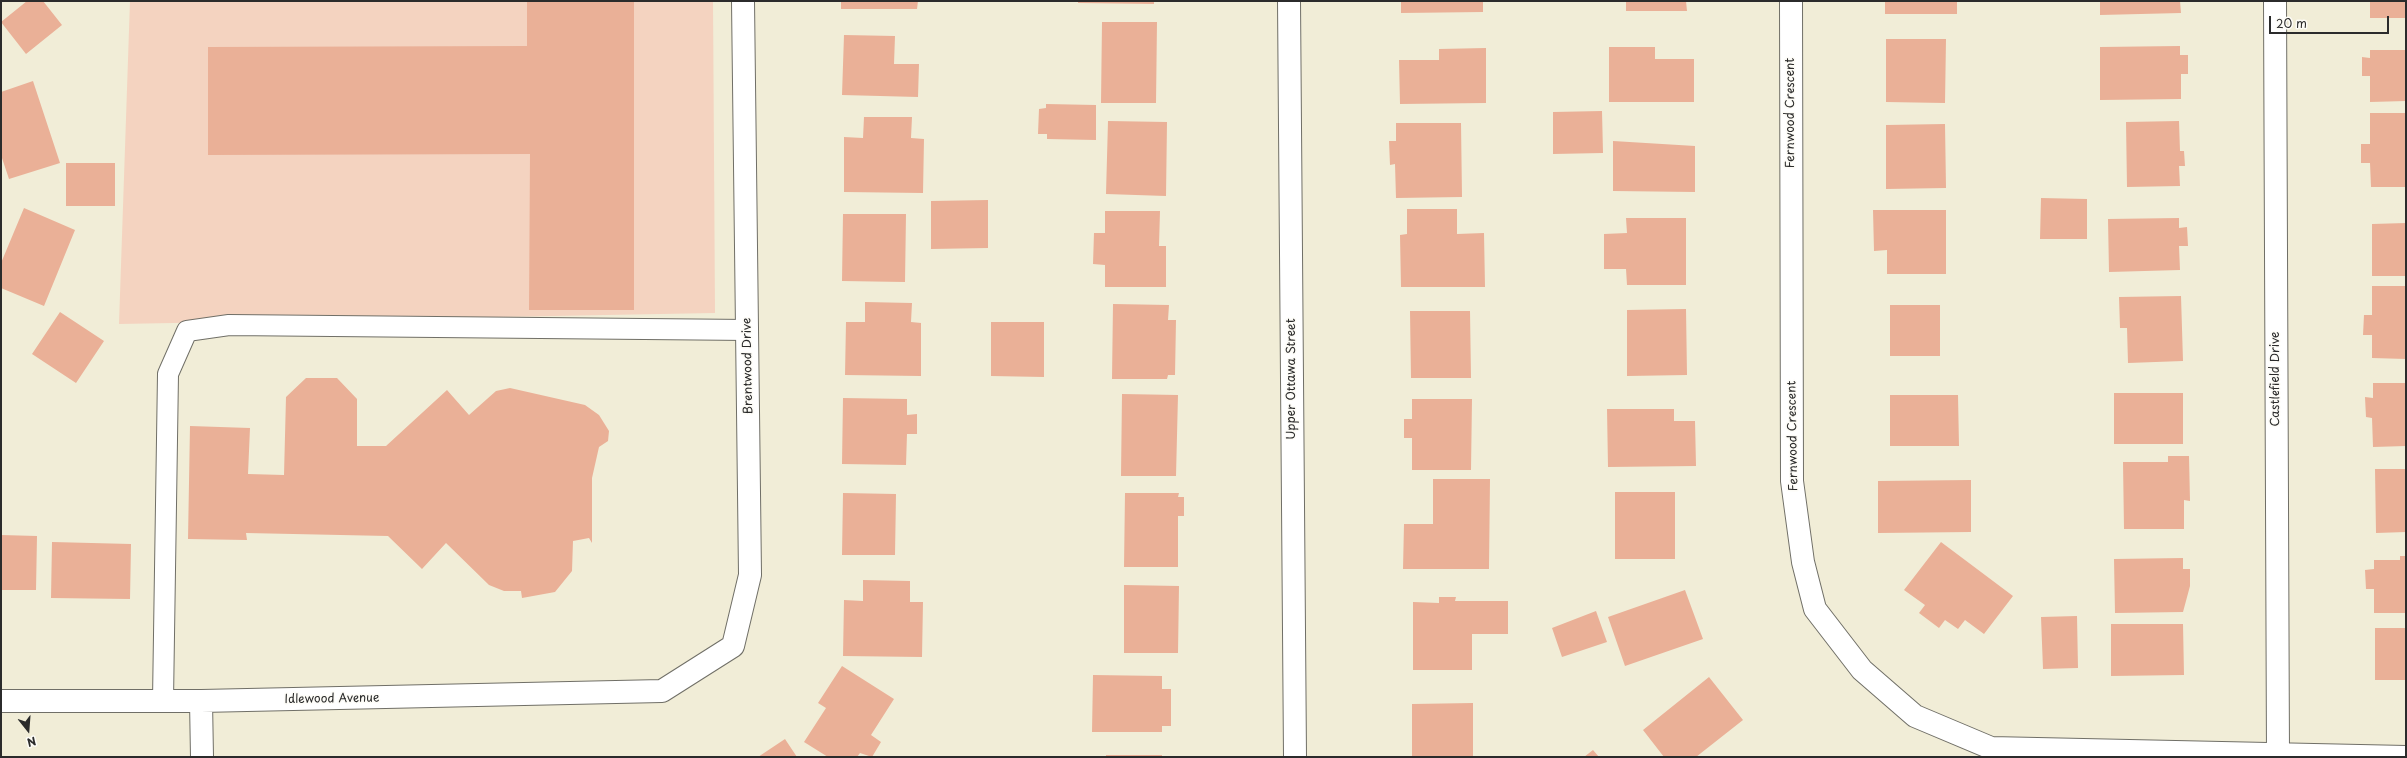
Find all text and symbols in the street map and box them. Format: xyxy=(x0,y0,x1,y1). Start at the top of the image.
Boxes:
scale bar xyxy=(2271,8,2391,34)
text: 20 m xyxy=(2276,14,2307,32)
street label: Fernwood Crescent xyxy=(1784,58,1798,168)
street label: Brentwood Drive xyxy=(740,317,756,415)
street label: Upper Ottawa Street xyxy=(1285,318,1299,440)
street label: Castlefield Drive xyxy=(2269,332,2283,426)
street label: Fernwood Crescent xyxy=(1785,381,1801,491)
street label: Idlewood Avenue xyxy=(284,691,380,707)
north arrow xyxy=(8,710,48,750)
text: N xyxy=(25,733,38,751)

